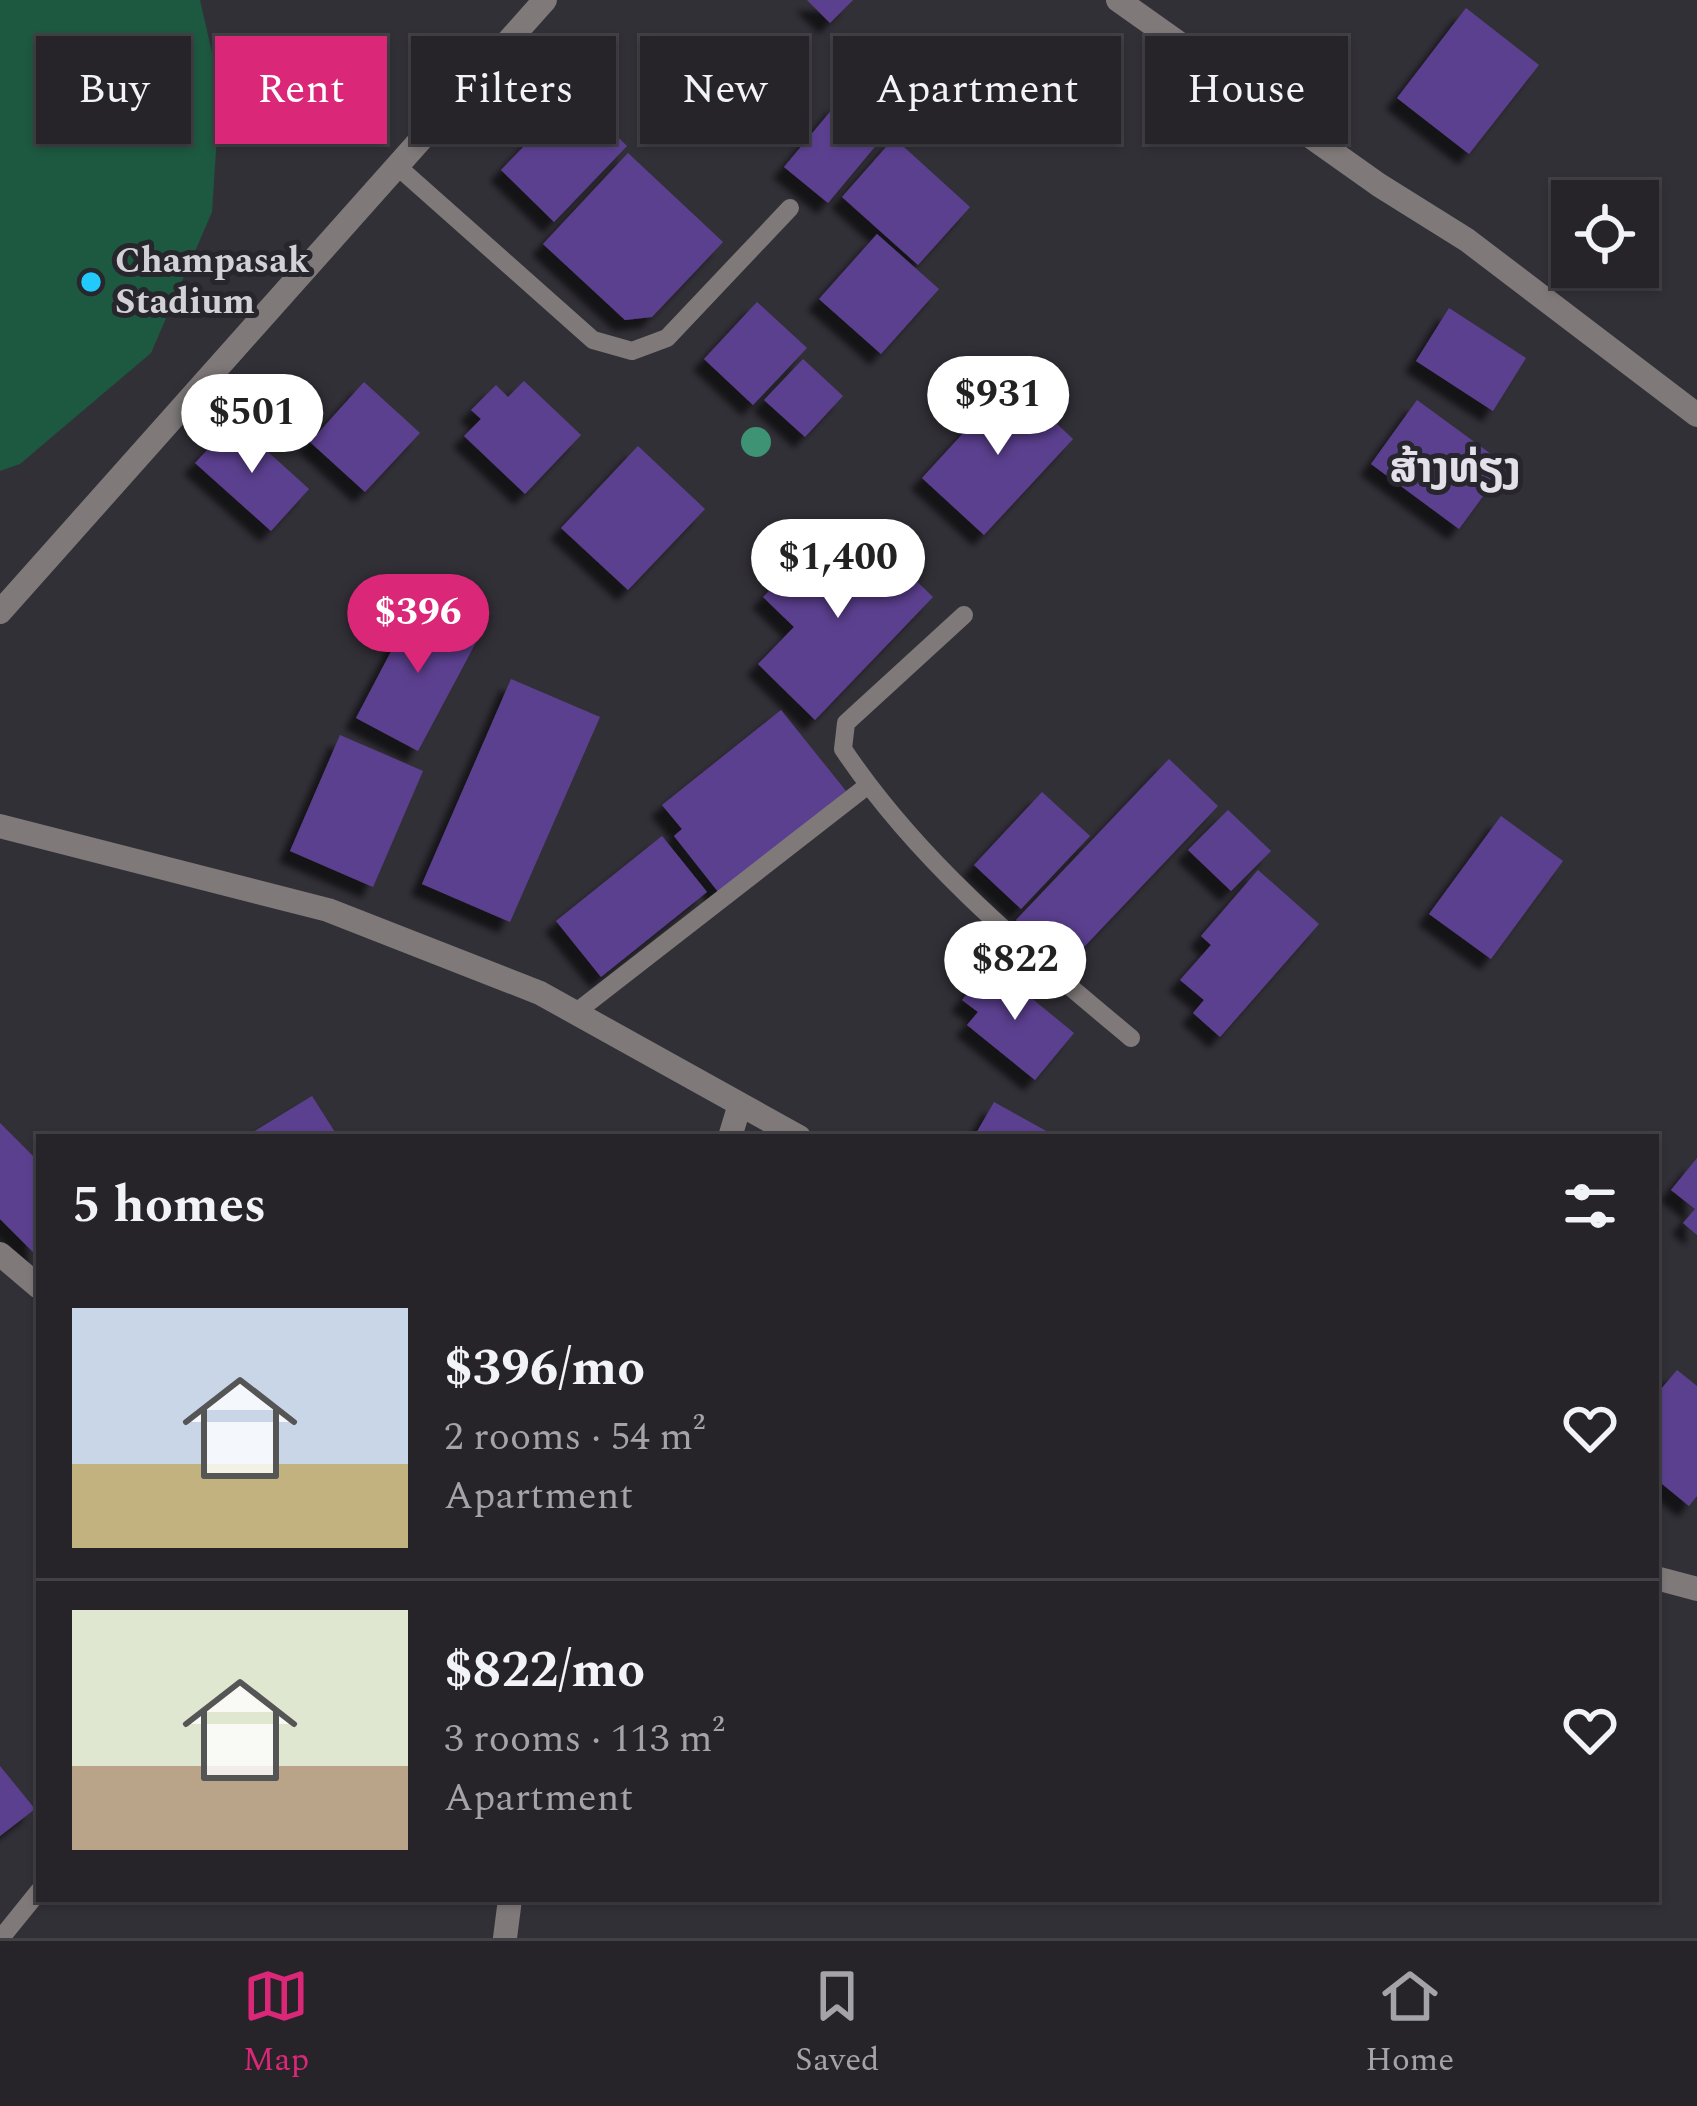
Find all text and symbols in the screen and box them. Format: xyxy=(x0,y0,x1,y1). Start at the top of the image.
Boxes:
chip: Buy xyxy=(36,36,191,144)
chip: Rent xyxy=(215,36,387,144)
chip: Filters xyxy=(411,36,616,144)
chip: New xyxy=(640,36,809,144)
chip: Apartment xyxy=(833,36,1121,144)
chip: House xyxy=(1145,36,1348,144)
map controls xyxy=(1551,180,1659,288)
button: locate xyxy=(1551,180,1659,288)
place label: Champasak Stadium xyxy=(115,234,310,330)
marker: Champasak Stadium xyxy=(78,269,104,295)
pin: $931 xyxy=(927,356,1069,458)
text: $931 xyxy=(954,365,1042,424)
pin: $501 xyxy=(181,374,323,476)
text: $501 xyxy=(208,383,296,442)
district label: ສ້າງທ່ຽງ xyxy=(1390,438,1520,501)
pin: $1,400 xyxy=(740,519,936,621)
text: $1,400 xyxy=(778,528,898,587)
pin: $396 xyxy=(347,574,489,676)
text: $396 xyxy=(374,583,462,642)
pin: $822 xyxy=(944,921,1086,1023)
text: $822 xyxy=(971,930,1059,989)
text: 5 homes xyxy=(72,1167,266,1245)
icon: filters xyxy=(1557,1173,1623,1239)
text: $396/mo xyxy=(444,1330,645,1408)
icon: home xyxy=(168,1356,312,1500)
icon: heart xyxy=(1557,1395,1623,1461)
text: 2 rooms · 54 m² xyxy=(444,1408,705,1467)
text: Apartment xyxy=(444,1467,633,1526)
text: $822/mo xyxy=(444,1632,645,1710)
icon: home xyxy=(168,1658,312,1802)
icon: heart xyxy=(1557,1697,1623,1763)
text: 3 rooms · 113 m² xyxy=(444,1710,725,1769)
text: Apartment xyxy=(444,1769,633,1828)
tab: Map xyxy=(243,1963,309,2085)
tab: Saved xyxy=(795,1963,880,2085)
tab: Home xyxy=(1365,1963,1454,2085)

